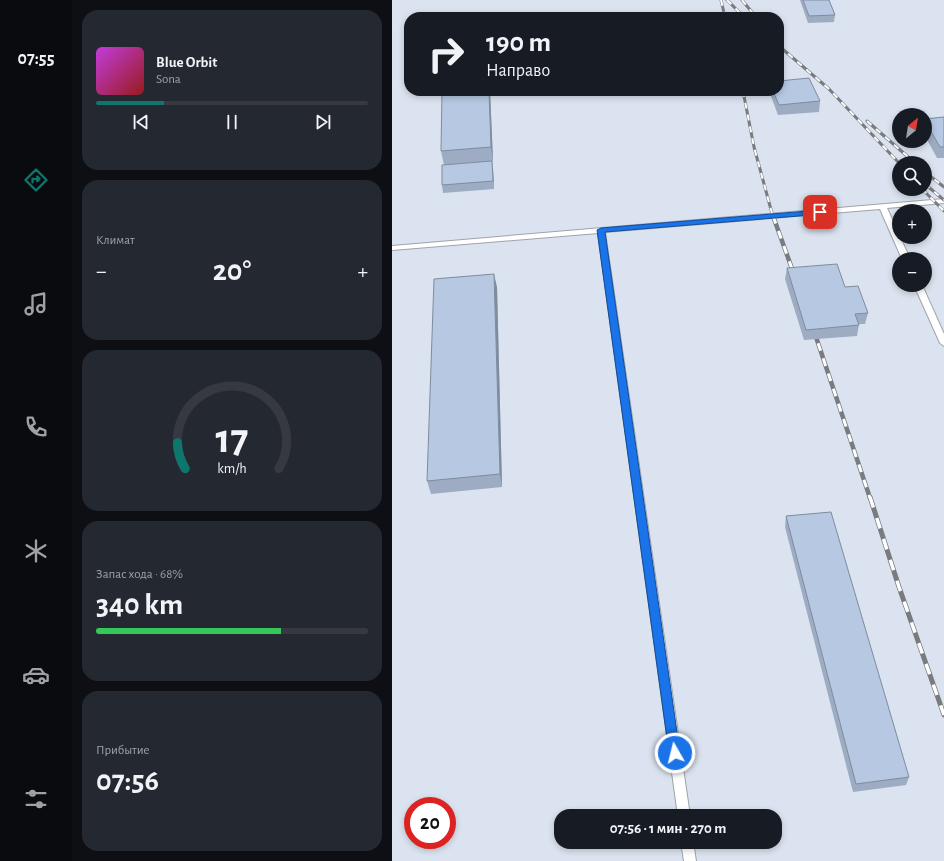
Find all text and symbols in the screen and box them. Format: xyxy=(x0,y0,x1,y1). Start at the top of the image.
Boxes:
icon: right xyxy=(420,28,472,80)
text: 190 m xyxy=(486,29,551,57)
text: 07:55 xyxy=(18,50,54,68)
text: Blue Orbit xyxy=(156,55,217,70)
text: Направо xyxy=(486,62,550,80)
text: Sona xyxy=(156,73,181,86)
north arrow xyxy=(892,108,932,148)
map controls xyxy=(892,108,932,292)
icon: previous xyxy=(130,111,152,133)
icon: pause xyxy=(221,111,243,133)
icon: next xyxy=(312,111,334,133)
button: search xyxy=(892,156,932,196)
icon: directions xyxy=(22,166,50,194)
pin xyxy=(803,195,837,229)
icon: arrive xyxy=(809,201,831,223)
button: + xyxy=(892,204,932,244)
text: Климат xyxy=(96,234,135,247)
button: − xyxy=(892,252,932,292)
text: 20° xyxy=(213,256,251,286)
text: − xyxy=(96,260,107,282)
text: + xyxy=(357,260,368,282)
icon: music xyxy=(22,290,50,318)
icon: phone xyxy=(22,413,50,441)
text: 17 xyxy=(216,418,248,459)
text: km/h xyxy=(217,461,247,475)
icon: climate xyxy=(22,537,50,565)
text: Запас хода · 68% xyxy=(96,568,183,581)
text: 340 km xyxy=(96,590,183,620)
icon: car xyxy=(22,661,50,689)
position arrow xyxy=(654,732,696,774)
text: Прибытие xyxy=(96,744,150,757)
text: 07:56 xyxy=(96,766,159,796)
icon: filters xyxy=(22,785,50,813)
speed limit sign: 20 xyxy=(404,797,456,849)
text: 07:56 · 1 мин · 270 m xyxy=(610,821,726,836)

